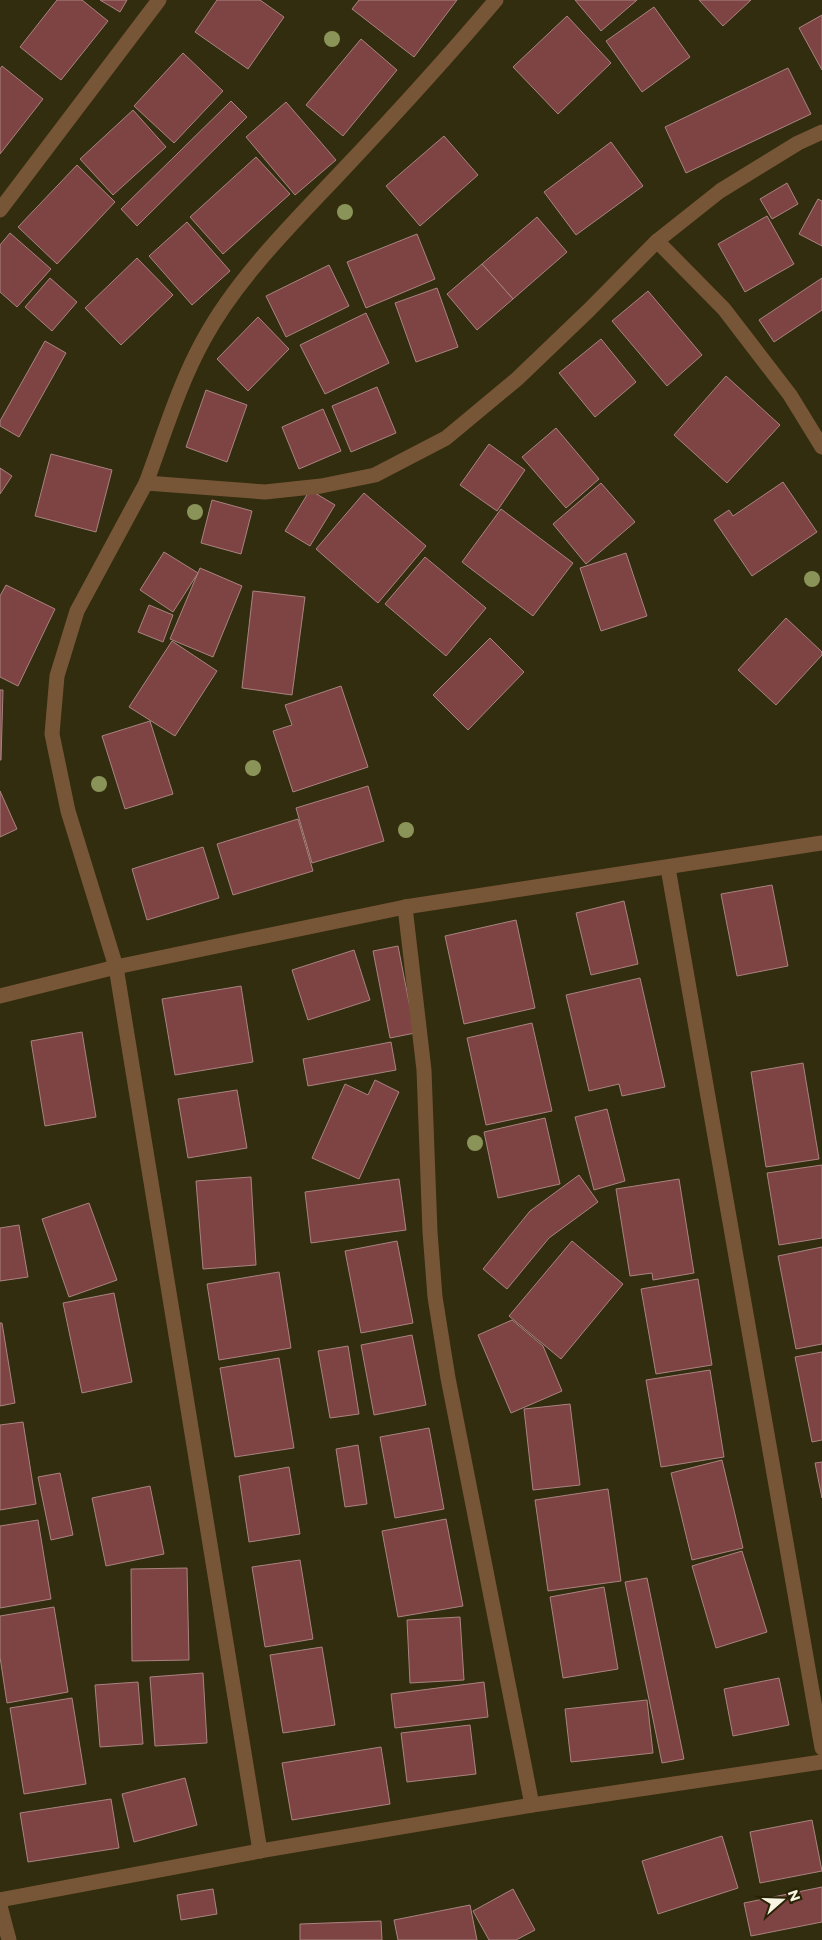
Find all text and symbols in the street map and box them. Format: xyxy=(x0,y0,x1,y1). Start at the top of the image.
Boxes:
north arrow xyxy=(757,1875,807,1925)
text: N xyxy=(784,1887,805,1904)

